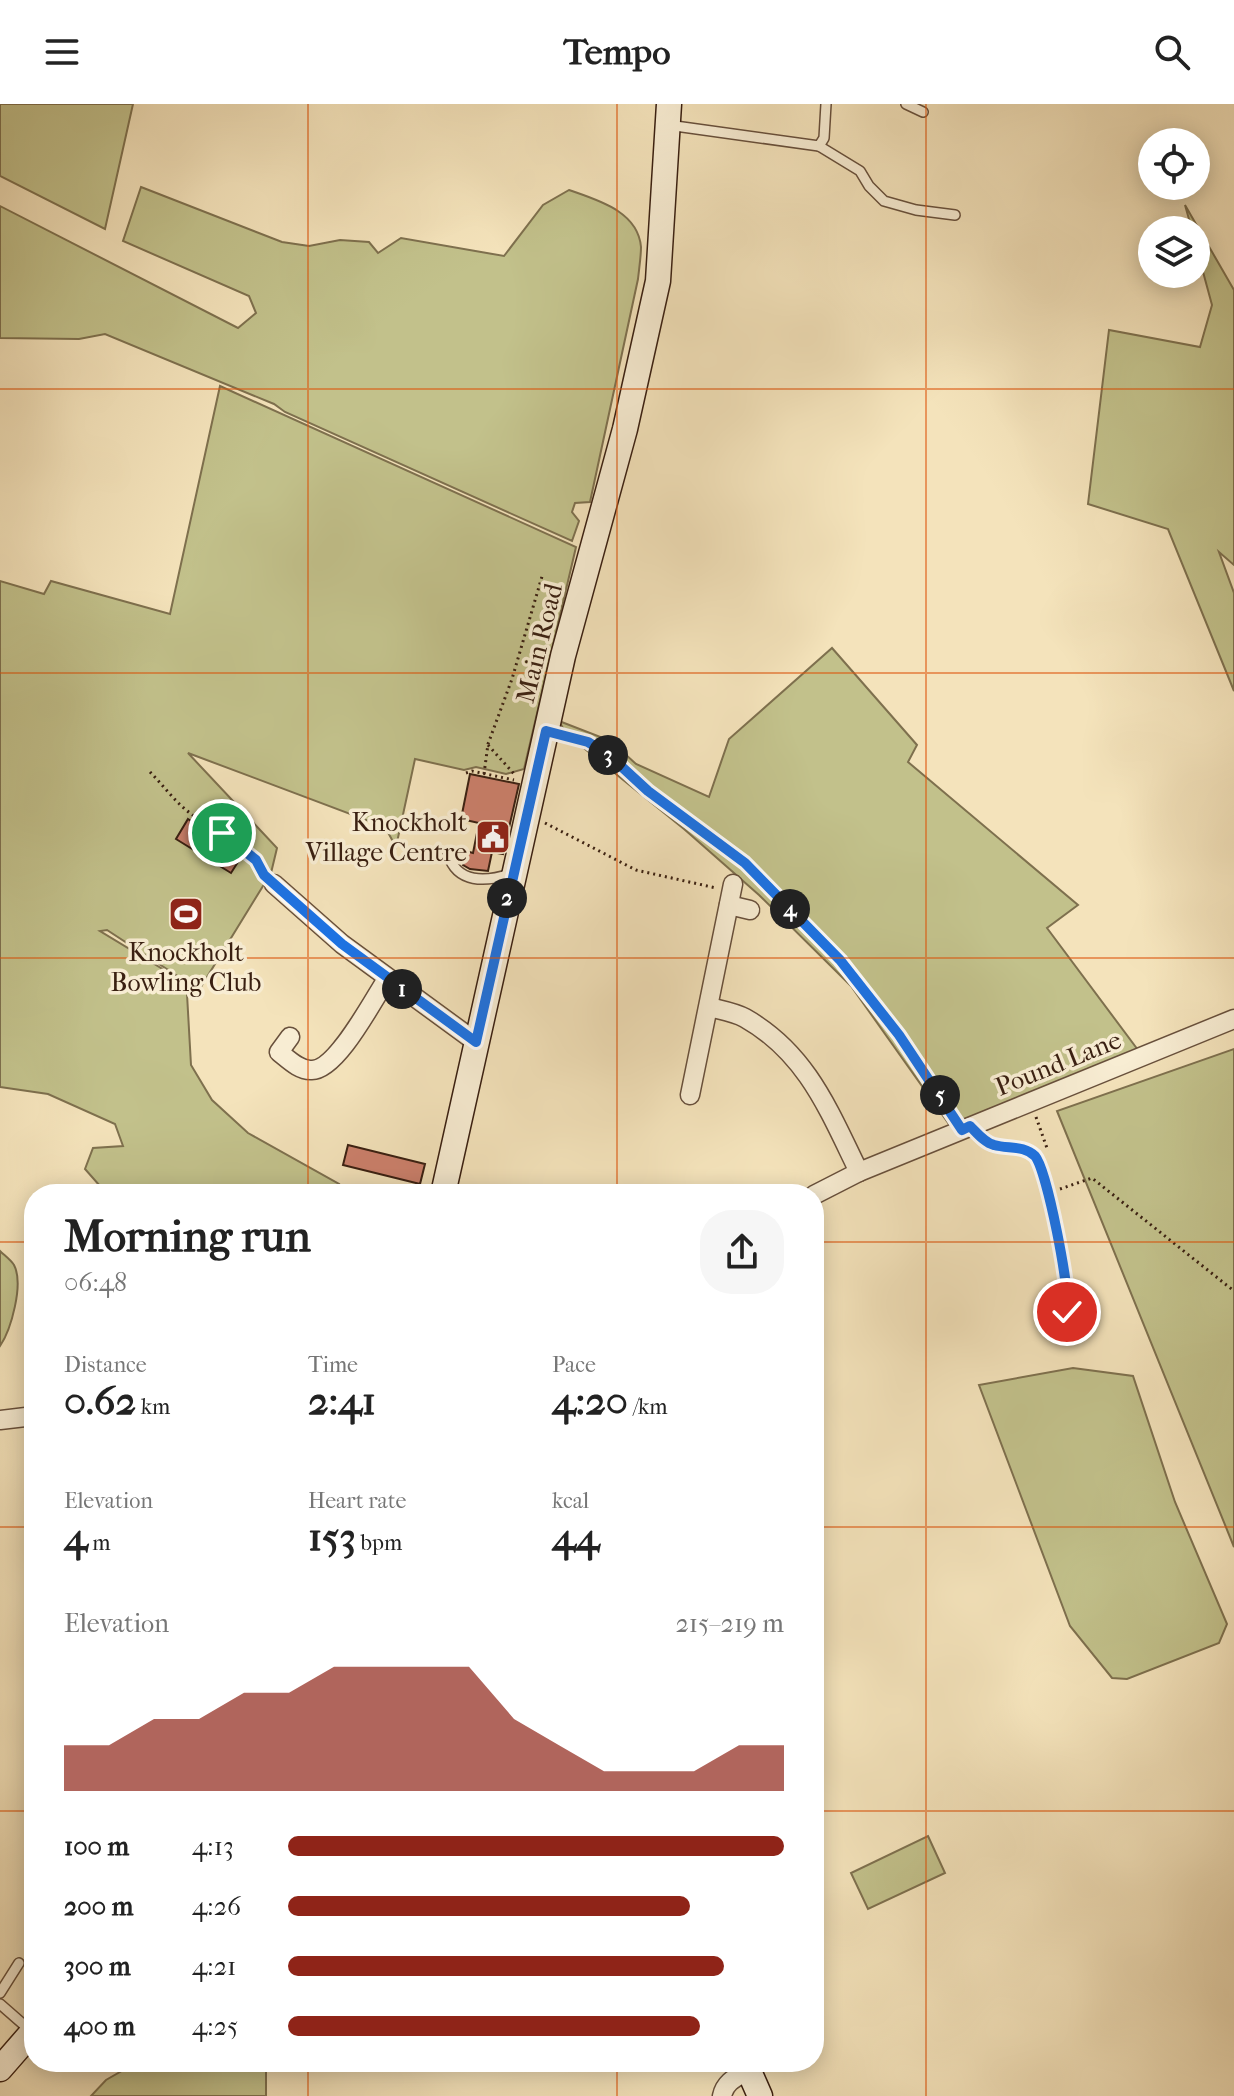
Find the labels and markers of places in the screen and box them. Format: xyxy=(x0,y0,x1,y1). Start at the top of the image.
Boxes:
pin: 3 xyxy=(588,735,628,775)
pin xyxy=(188,799,256,867)
place label: Knockholt Village Centre xyxy=(304,807,468,868)
public building icon: Knockholt Village Centre xyxy=(474,818,512,856)
pin: 2 xyxy=(487,878,527,918)
pin: 4 xyxy=(770,889,810,929)
sports icon: Knockholt Bowling Club xyxy=(167,895,205,933)
place label: Knockholt Bowling Club xyxy=(111,937,261,998)
pin: 1 xyxy=(382,969,422,1009)
pin: 5 xyxy=(920,1075,960,1115)
pin xyxy=(1033,1278,1101,1346)

